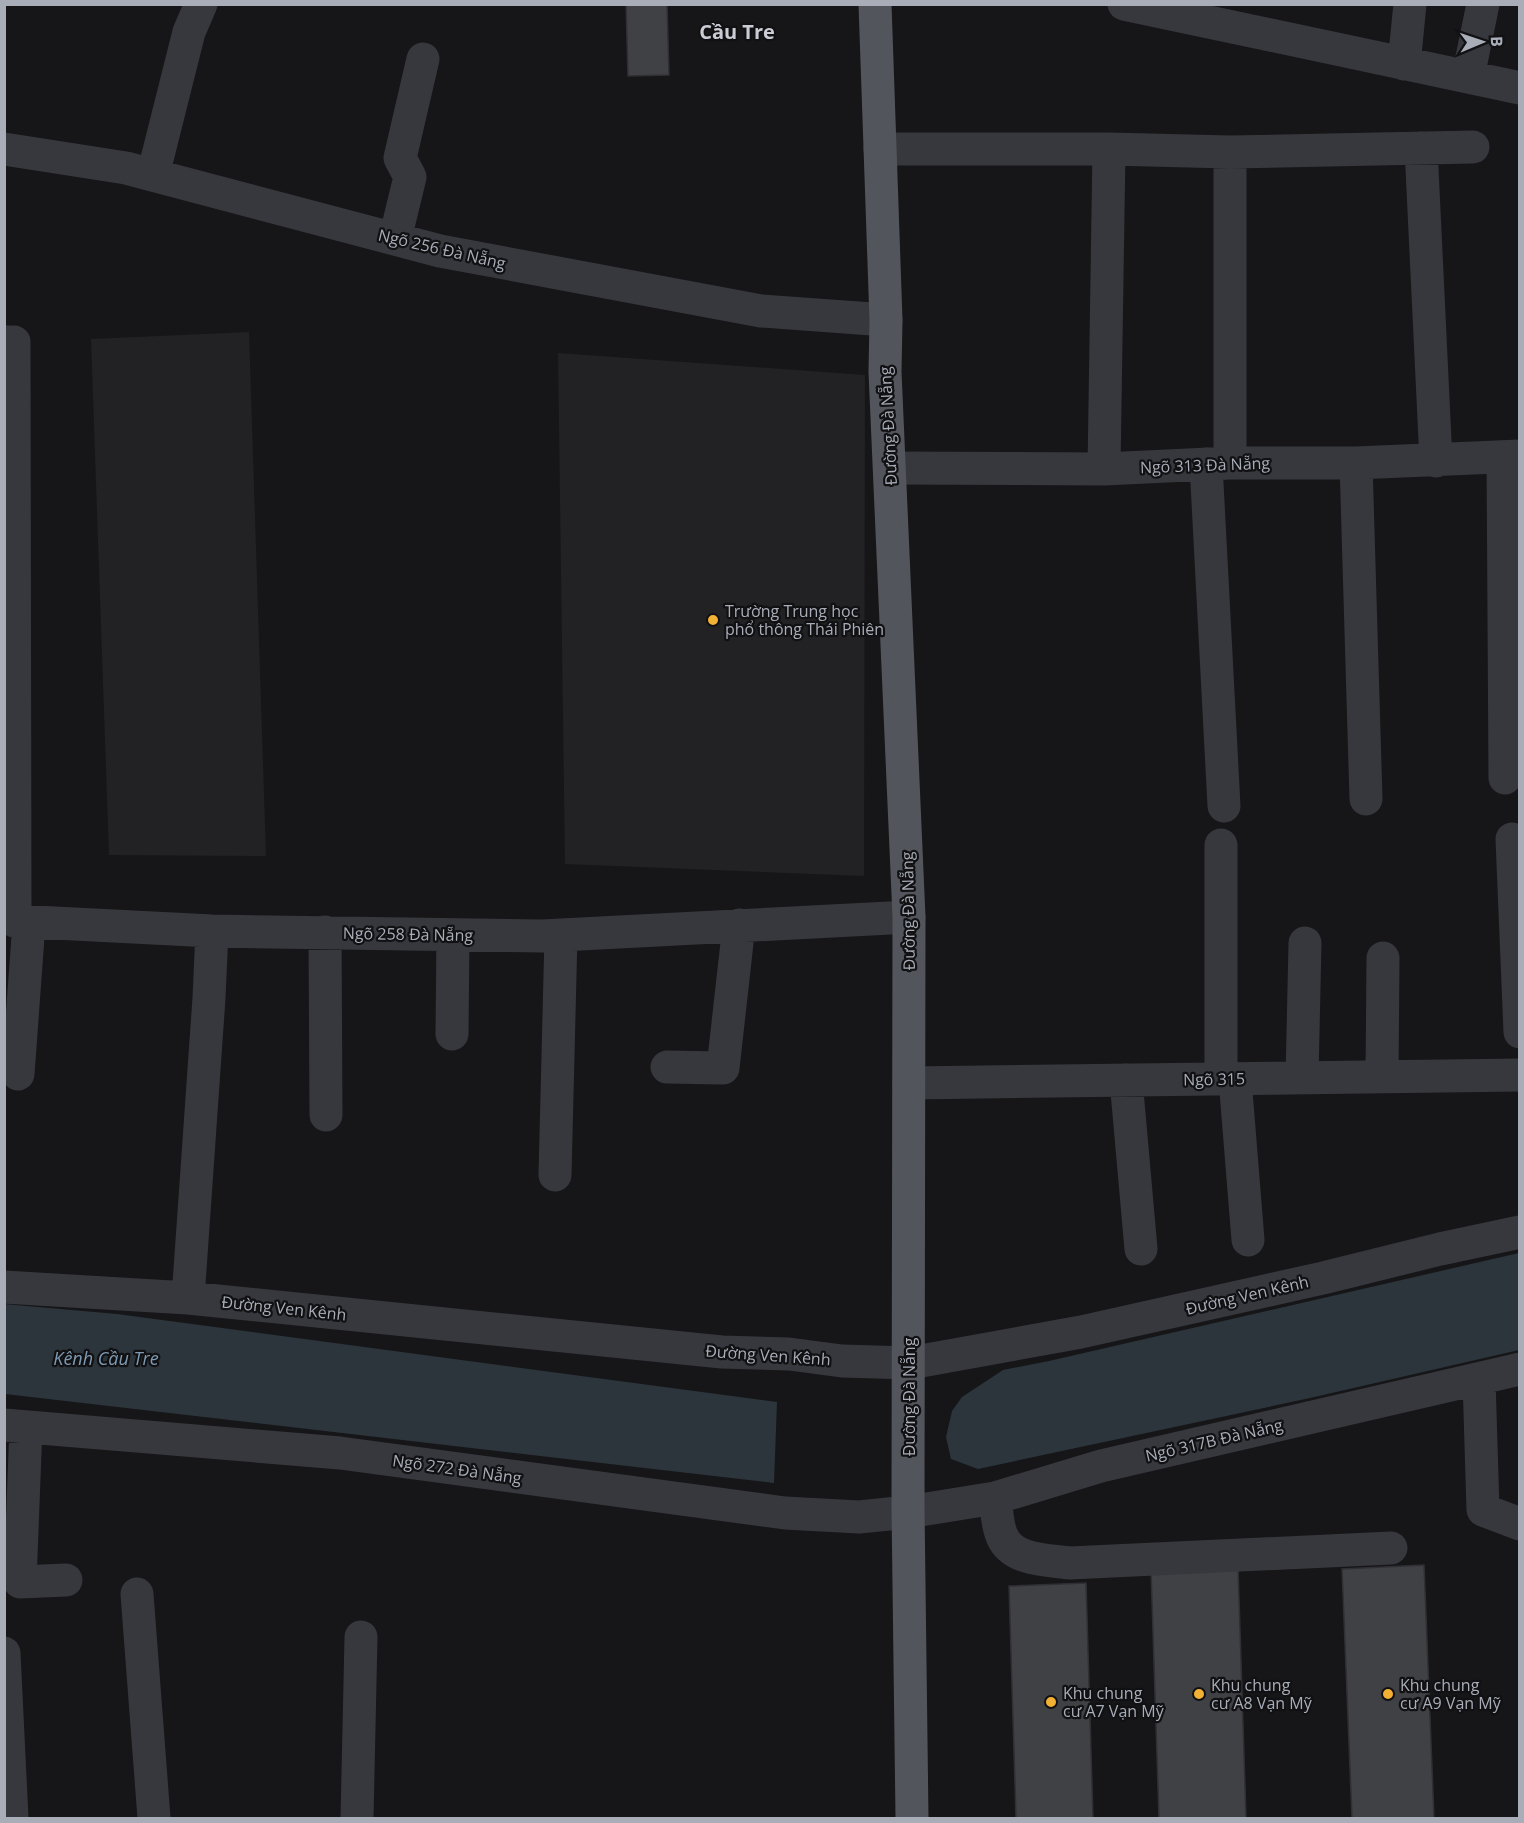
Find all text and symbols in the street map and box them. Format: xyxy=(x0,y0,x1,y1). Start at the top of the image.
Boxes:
north arrow xyxy=(1452,12,1512,72)
district label: Cầu Tre xyxy=(699,18,775,45)
text: B xyxy=(1486,36,1508,47)
street label: Ngõ 256 Đà Nẵng xyxy=(376,224,508,274)
street label: Đường Đà Nẵng xyxy=(874,366,902,486)
street label: Ngõ 313 Đà Nẵng xyxy=(1140,452,1271,478)
place label: Trường Trung học phổ thông Thái Phiên xyxy=(725,600,884,640)
marker: Trường Trung học phổ thông Thái Phiên xyxy=(706,613,720,627)
street label: Đường Đà Nẵng xyxy=(896,851,920,971)
street label: Ngõ 258 Đà Nẵng xyxy=(343,922,474,946)
street label: Ngõ 315 xyxy=(1183,1067,1245,1091)
street label: Đường Ven Kênh xyxy=(1183,1270,1311,1320)
street label: Đường Ven Kênh xyxy=(220,1290,348,1326)
street label: Đường Đà Nẵng xyxy=(898,1337,920,1456)
street label: Đường Ven Kênh xyxy=(705,1340,831,1370)
water label: Kênh Cầu Tre xyxy=(53,1346,159,1370)
street label: Ngõ 317B Đà Nẵng xyxy=(1143,1413,1285,1467)
street label: Ngõ 272 Đà Nẵng xyxy=(391,1449,523,1489)
place label: Khu chung cư A8 Vạn Mỹ xyxy=(1211,1674,1313,1714)
place label: Khu chung cư A9 Vạn Mỹ xyxy=(1400,1674,1502,1714)
place label: Khu chung cư A7 Vạn Mỹ xyxy=(1063,1682,1165,1722)
marker: Khu chung cư A8 Vạn Mỹ xyxy=(1192,1687,1206,1701)
marker: Khu chung cư A9 Vạn Mỹ xyxy=(1381,1687,1395,1701)
marker: Khu chung cư A7 Vạn Mỹ xyxy=(1044,1695,1058,1709)

